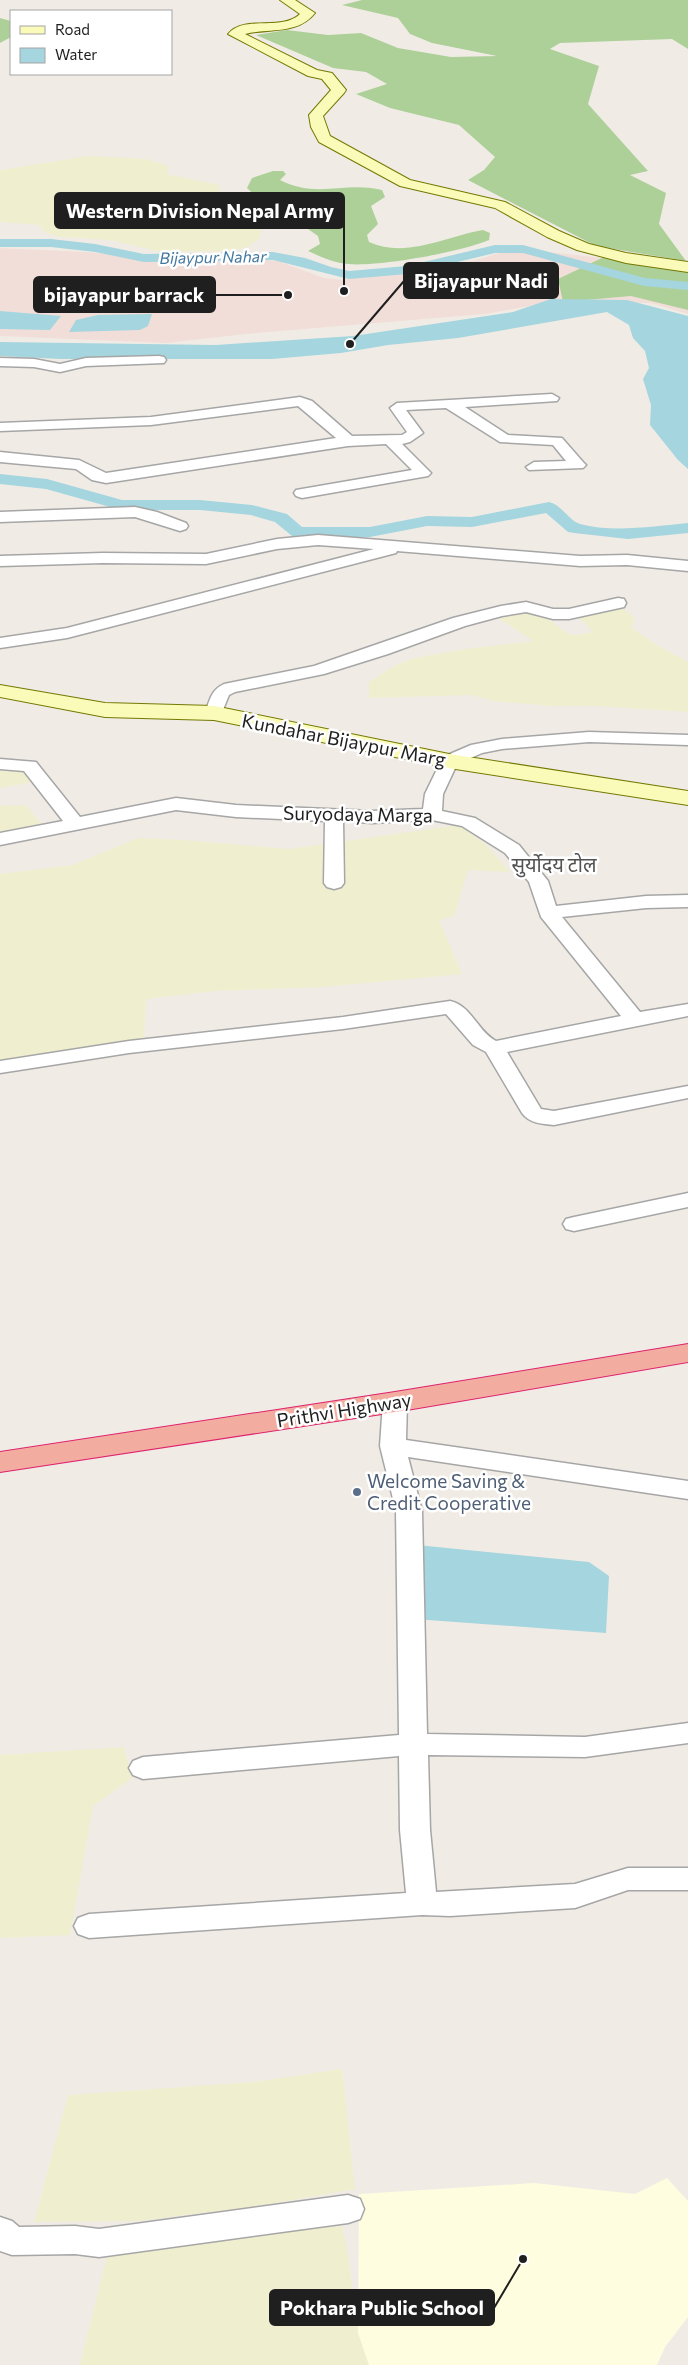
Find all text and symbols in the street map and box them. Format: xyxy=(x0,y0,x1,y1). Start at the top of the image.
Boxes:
legend xyxy=(10,10,172,75)
text: Road xyxy=(55,20,90,38)
text: Water xyxy=(55,45,97,63)
callout: Western Division Nepal Army xyxy=(55,193,344,228)
text: Western Division Nepal Army xyxy=(66,198,334,222)
water label: Bijaypur Nahar xyxy=(159,246,267,267)
callout: Bijayapur Nadi xyxy=(404,263,558,298)
text: Bijayapur Nadi xyxy=(414,268,548,292)
callout: bijayapur barrack xyxy=(34,277,215,312)
text: bijayapur barrack xyxy=(44,282,205,306)
street label: Kundahar Bijaypur Marg xyxy=(240,708,448,771)
street label: Suryodaya Marga xyxy=(283,801,433,826)
district label: सुर्योदय टोल xyxy=(511,852,597,878)
street label: Prithvi Highway xyxy=(275,1388,413,1431)
place label: Welcome Saving & Credit Cooperative xyxy=(367,1469,531,1514)
marker: Welcome Saving & Credit Cooperative xyxy=(351,1486,363,1498)
callout: Pokhara Public School xyxy=(270,2290,494,2325)
text: Pokhara Public School xyxy=(280,2295,484,2319)

